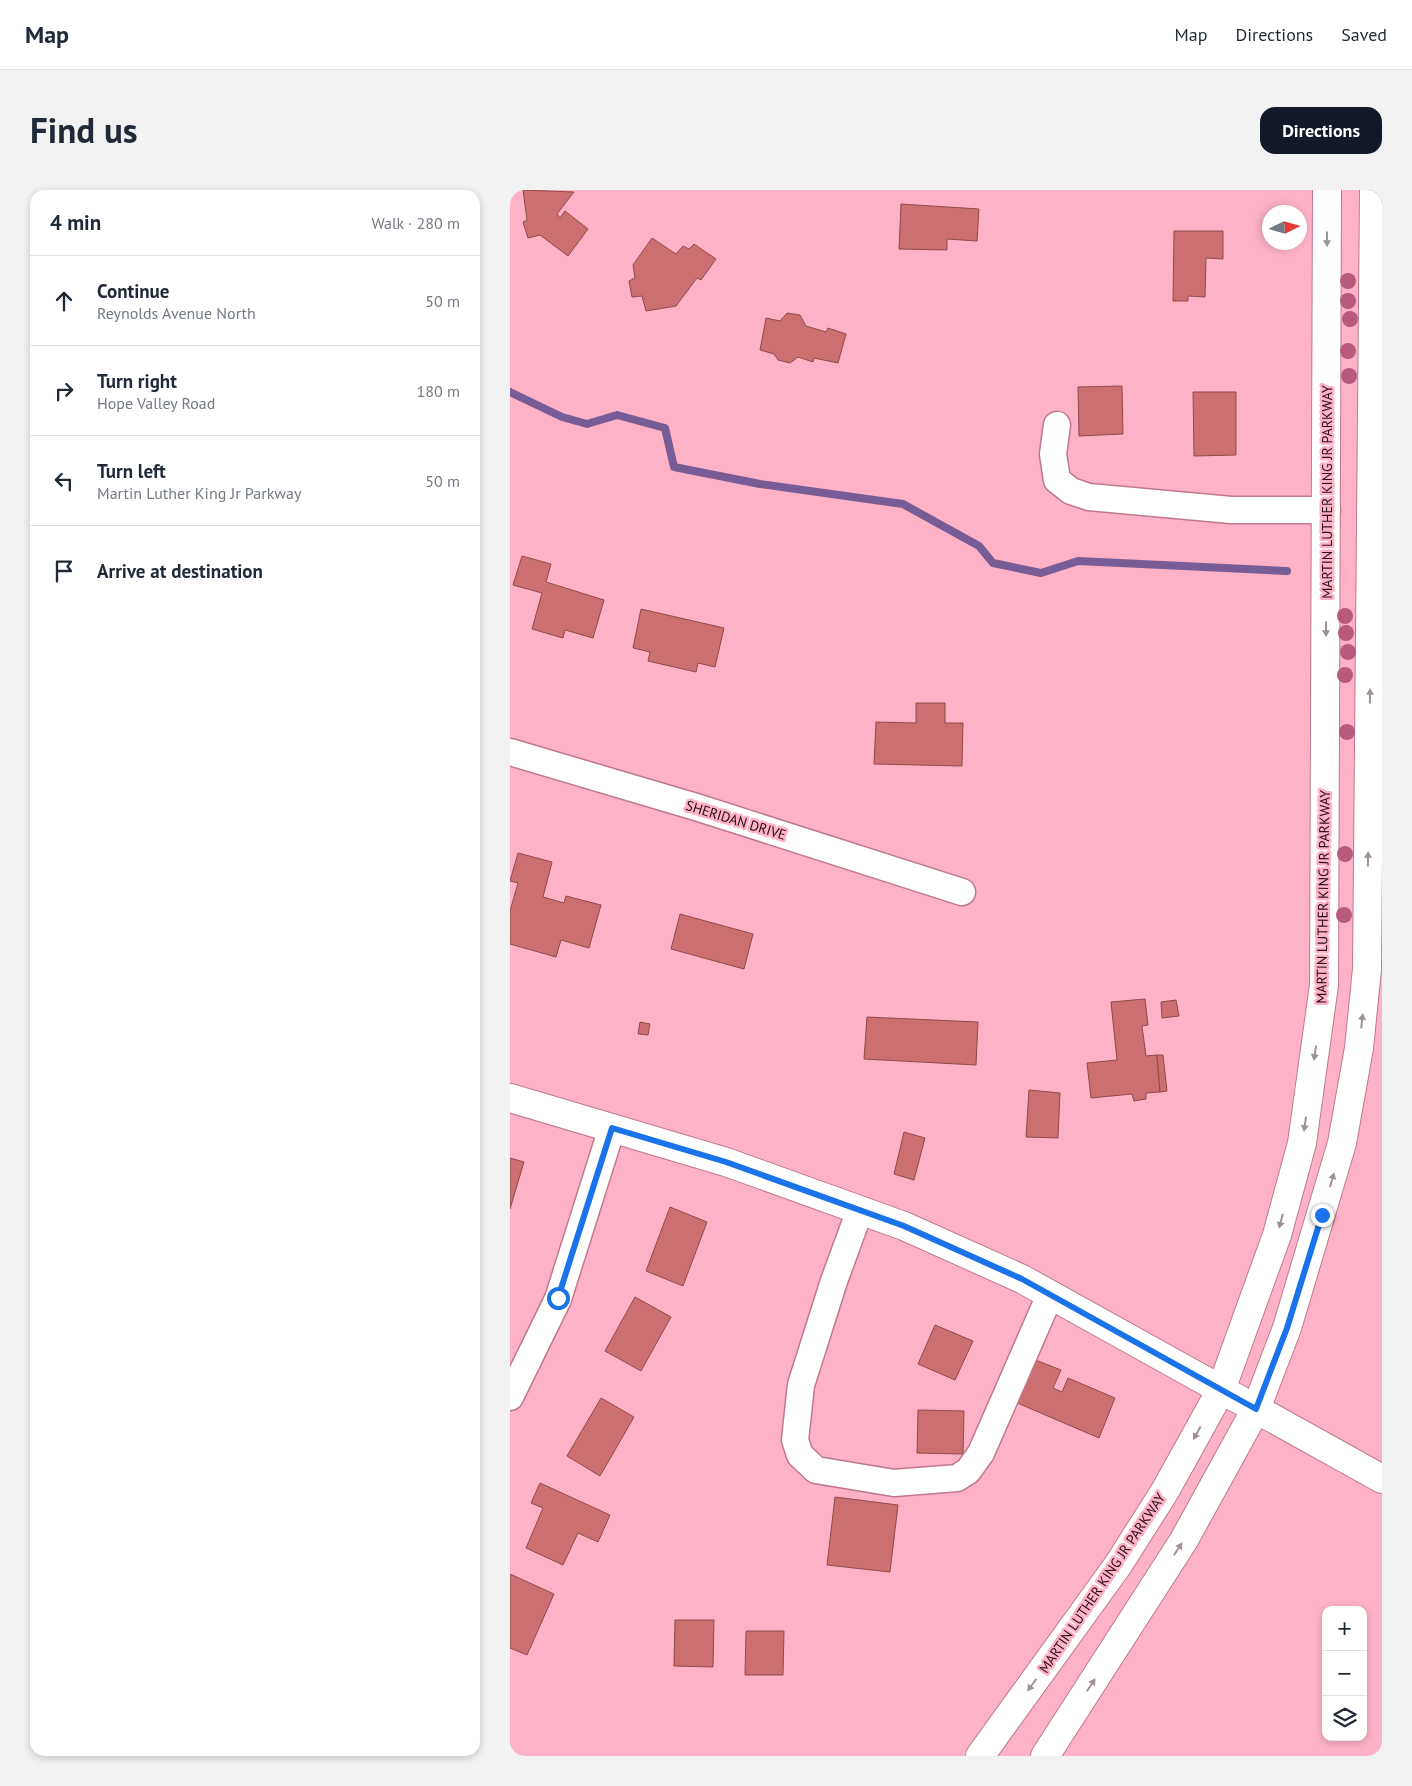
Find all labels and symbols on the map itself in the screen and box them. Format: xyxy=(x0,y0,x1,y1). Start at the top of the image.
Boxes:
north arrow xyxy=(1262,205,1307,250)
one-way arrow xyxy=(1323,231,1331,247)
street label: MARTIN LUTHER KING JR PARKWAY xyxy=(1318,385,1336,599)
one-way arrow xyxy=(1322,621,1330,637)
one-way arrow xyxy=(1366,688,1374,704)
street label: MARTIN LUTHER KING JR PARKWAY xyxy=(1312,790,1334,1004)
street label: SHERIDAN DRIVE xyxy=(684,796,788,844)
one-way arrow xyxy=(1364,850,1372,866)
one-way arrow xyxy=(1358,1013,1366,1029)
one-way arrow xyxy=(1310,1045,1318,1061)
one-way arrow xyxy=(1301,1116,1309,1132)
one-way arrow xyxy=(1328,1173,1336,1188)
route end xyxy=(1311,1204,1334,1227)
one-way arrow xyxy=(1277,1213,1285,1228)
route start xyxy=(547,1287,570,1310)
one-way arrow xyxy=(1193,1425,1201,1440)
street label: MARTIN LUTHER KING JR PARKWAY xyxy=(1035,1489,1169,1677)
one-way arrow xyxy=(1173,1542,1183,1555)
one-way arrow xyxy=(1027,1678,1037,1692)
one-way arrow xyxy=(1086,1679,1095,1692)

